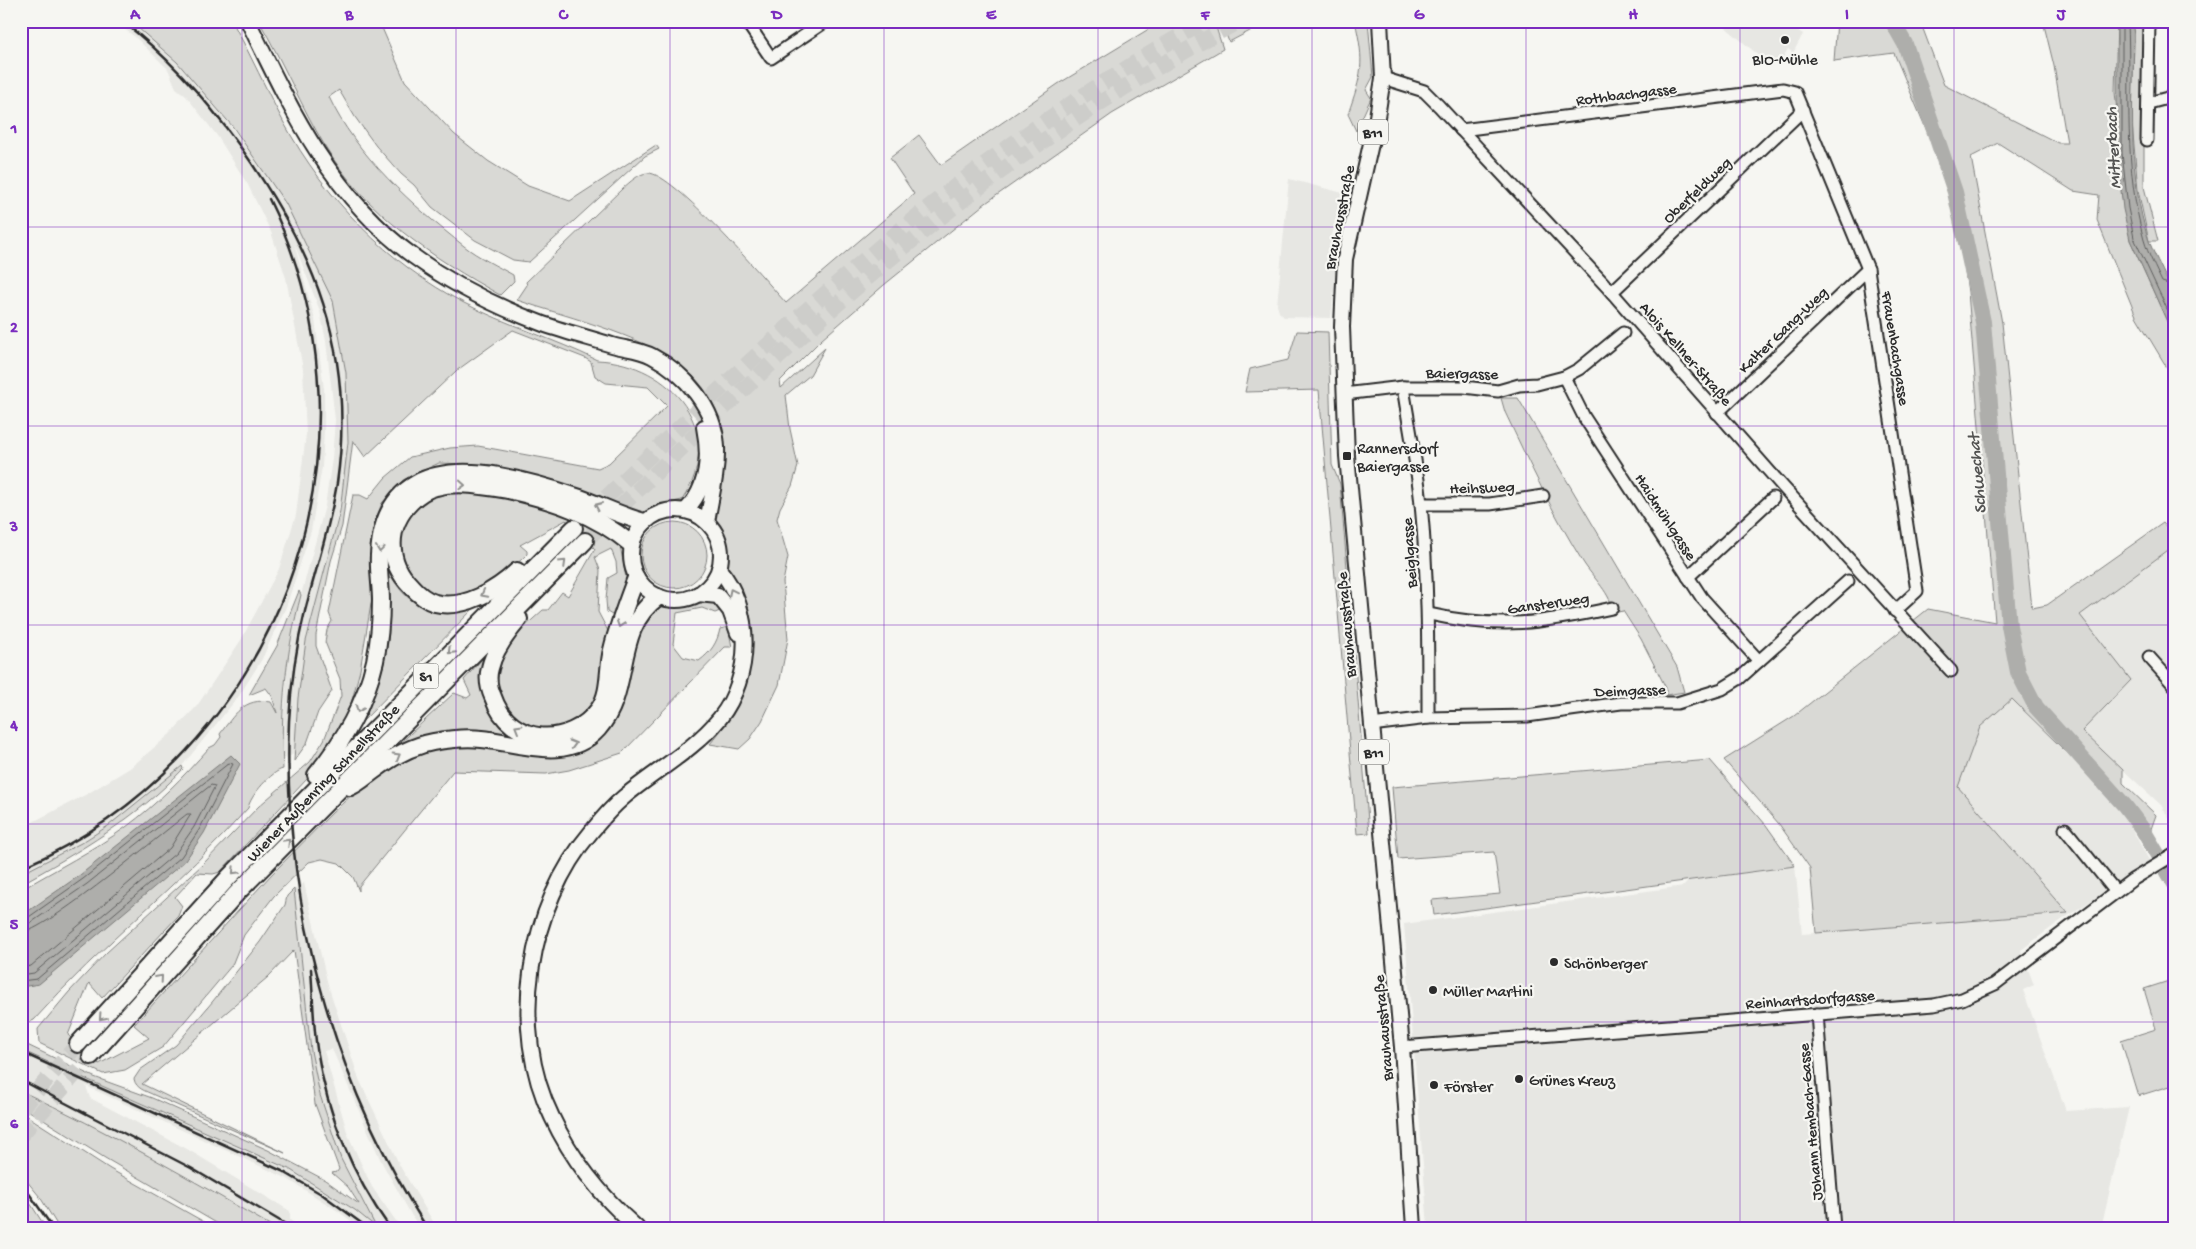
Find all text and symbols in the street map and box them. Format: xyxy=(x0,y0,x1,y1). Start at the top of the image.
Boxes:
text: A xyxy=(129,7,141,26)
text: B xyxy=(344,7,354,26)
text: C xyxy=(558,7,569,26)
text: D xyxy=(770,7,783,26)
text: E xyxy=(986,7,997,26)
text: F xyxy=(1200,7,1211,26)
text: G xyxy=(1414,7,1425,26)
text: H xyxy=(1628,7,1638,26)
text: I xyxy=(1845,7,1849,26)
text: J xyxy=(2056,7,2067,26)
marker: BIO-Mühle xyxy=(1779,34,1791,46)
place label: BIO-Mühle xyxy=(1751,52,1819,71)
street label: Rothbachgasse xyxy=(1575,81,1679,112)
water label: Mitterbach xyxy=(2102,106,2127,189)
road number: B11 xyxy=(1358,120,1388,144)
text: 1 xyxy=(10,121,17,140)
street label: Oberfeldweg xyxy=(1660,154,1737,229)
street label: Brauhausstraße xyxy=(1322,163,1361,273)
street label: Kalter Gang-Weg xyxy=(1736,284,1833,379)
street label: Frauenbachgasse xyxy=(1875,289,1912,408)
street label: Alois Kellner-Straße xyxy=(1634,299,1735,412)
text: 2 xyxy=(10,320,18,339)
street label: Baiergasse xyxy=(1425,365,1499,386)
water label: Schwechat xyxy=(1964,429,1992,515)
place label: Rannersdorf Baiergasse xyxy=(1356,441,1439,478)
marker: Rannersdorf Baiergasse xyxy=(1341,450,1353,462)
street label: Haidmühlgasse xyxy=(1629,471,1700,566)
street label: Heihsweg xyxy=(1449,479,1515,500)
one-way arrow xyxy=(459,480,467,491)
one-way arrow xyxy=(594,501,603,512)
street label: Beiglgasse xyxy=(1400,516,1423,590)
text: 3 xyxy=(9,519,18,538)
one-way arrow xyxy=(375,546,386,554)
one-way arrow xyxy=(557,560,566,569)
street label: Brauhausstraße xyxy=(1334,570,1363,679)
one-way arrow xyxy=(480,588,489,598)
one-way arrow xyxy=(728,588,738,597)
street label: Gansterweg xyxy=(1506,590,1591,621)
one-way arrow xyxy=(615,619,625,627)
one-way arrow xyxy=(448,645,457,654)
road number: S1 xyxy=(414,664,438,688)
street label: Deimgasse xyxy=(1593,682,1667,703)
street label: Wiener Außenring Schnellstraße xyxy=(244,701,406,867)
one-way arrow xyxy=(355,704,366,713)
text: 4 xyxy=(9,718,18,737)
one-way arrow xyxy=(515,725,524,735)
one-way arrow xyxy=(568,739,577,750)
road number: B11 xyxy=(1359,740,1389,764)
one-way arrow xyxy=(392,753,401,763)
one-way arrow xyxy=(281,838,290,847)
one-way arrow xyxy=(232,865,241,874)
text: 5 xyxy=(10,917,19,936)
marker: Schönberger xyxy=(1548,956,1560,968)
place label: Schönberger xyxy=(1564,956,1648,975)
street label: Brauhausstraße xyxy=(1371,973,1400,1082)
one-way arrow xyxy=(154,974,163,983)
marker: Müller Martini xyxy=(1427,984,1439,996)
place label: Müller Martini xyxy=(1443,984,1533,1003)
street label: Reinhartsdorfgasse xyxy=(1745,987,1876,1015)
one-way arrow xyxy=(99,1011,108,1020)
street label: Johann Hembach-Gasse xyxy=(1796,1042,1829,1201)
marker: Grünes Kreuz xyxy=(1513,1073,1525,1085)
place label: Grünes Kreuz xyxy=(1529,1073,1616,1092)
marker: Förster xyxy=(1428,1079,1440,1091)
place label: Förster xyxy=(1443,1079,1494,1098)
text: 6 xyxy=(10,1116,19,1135)

